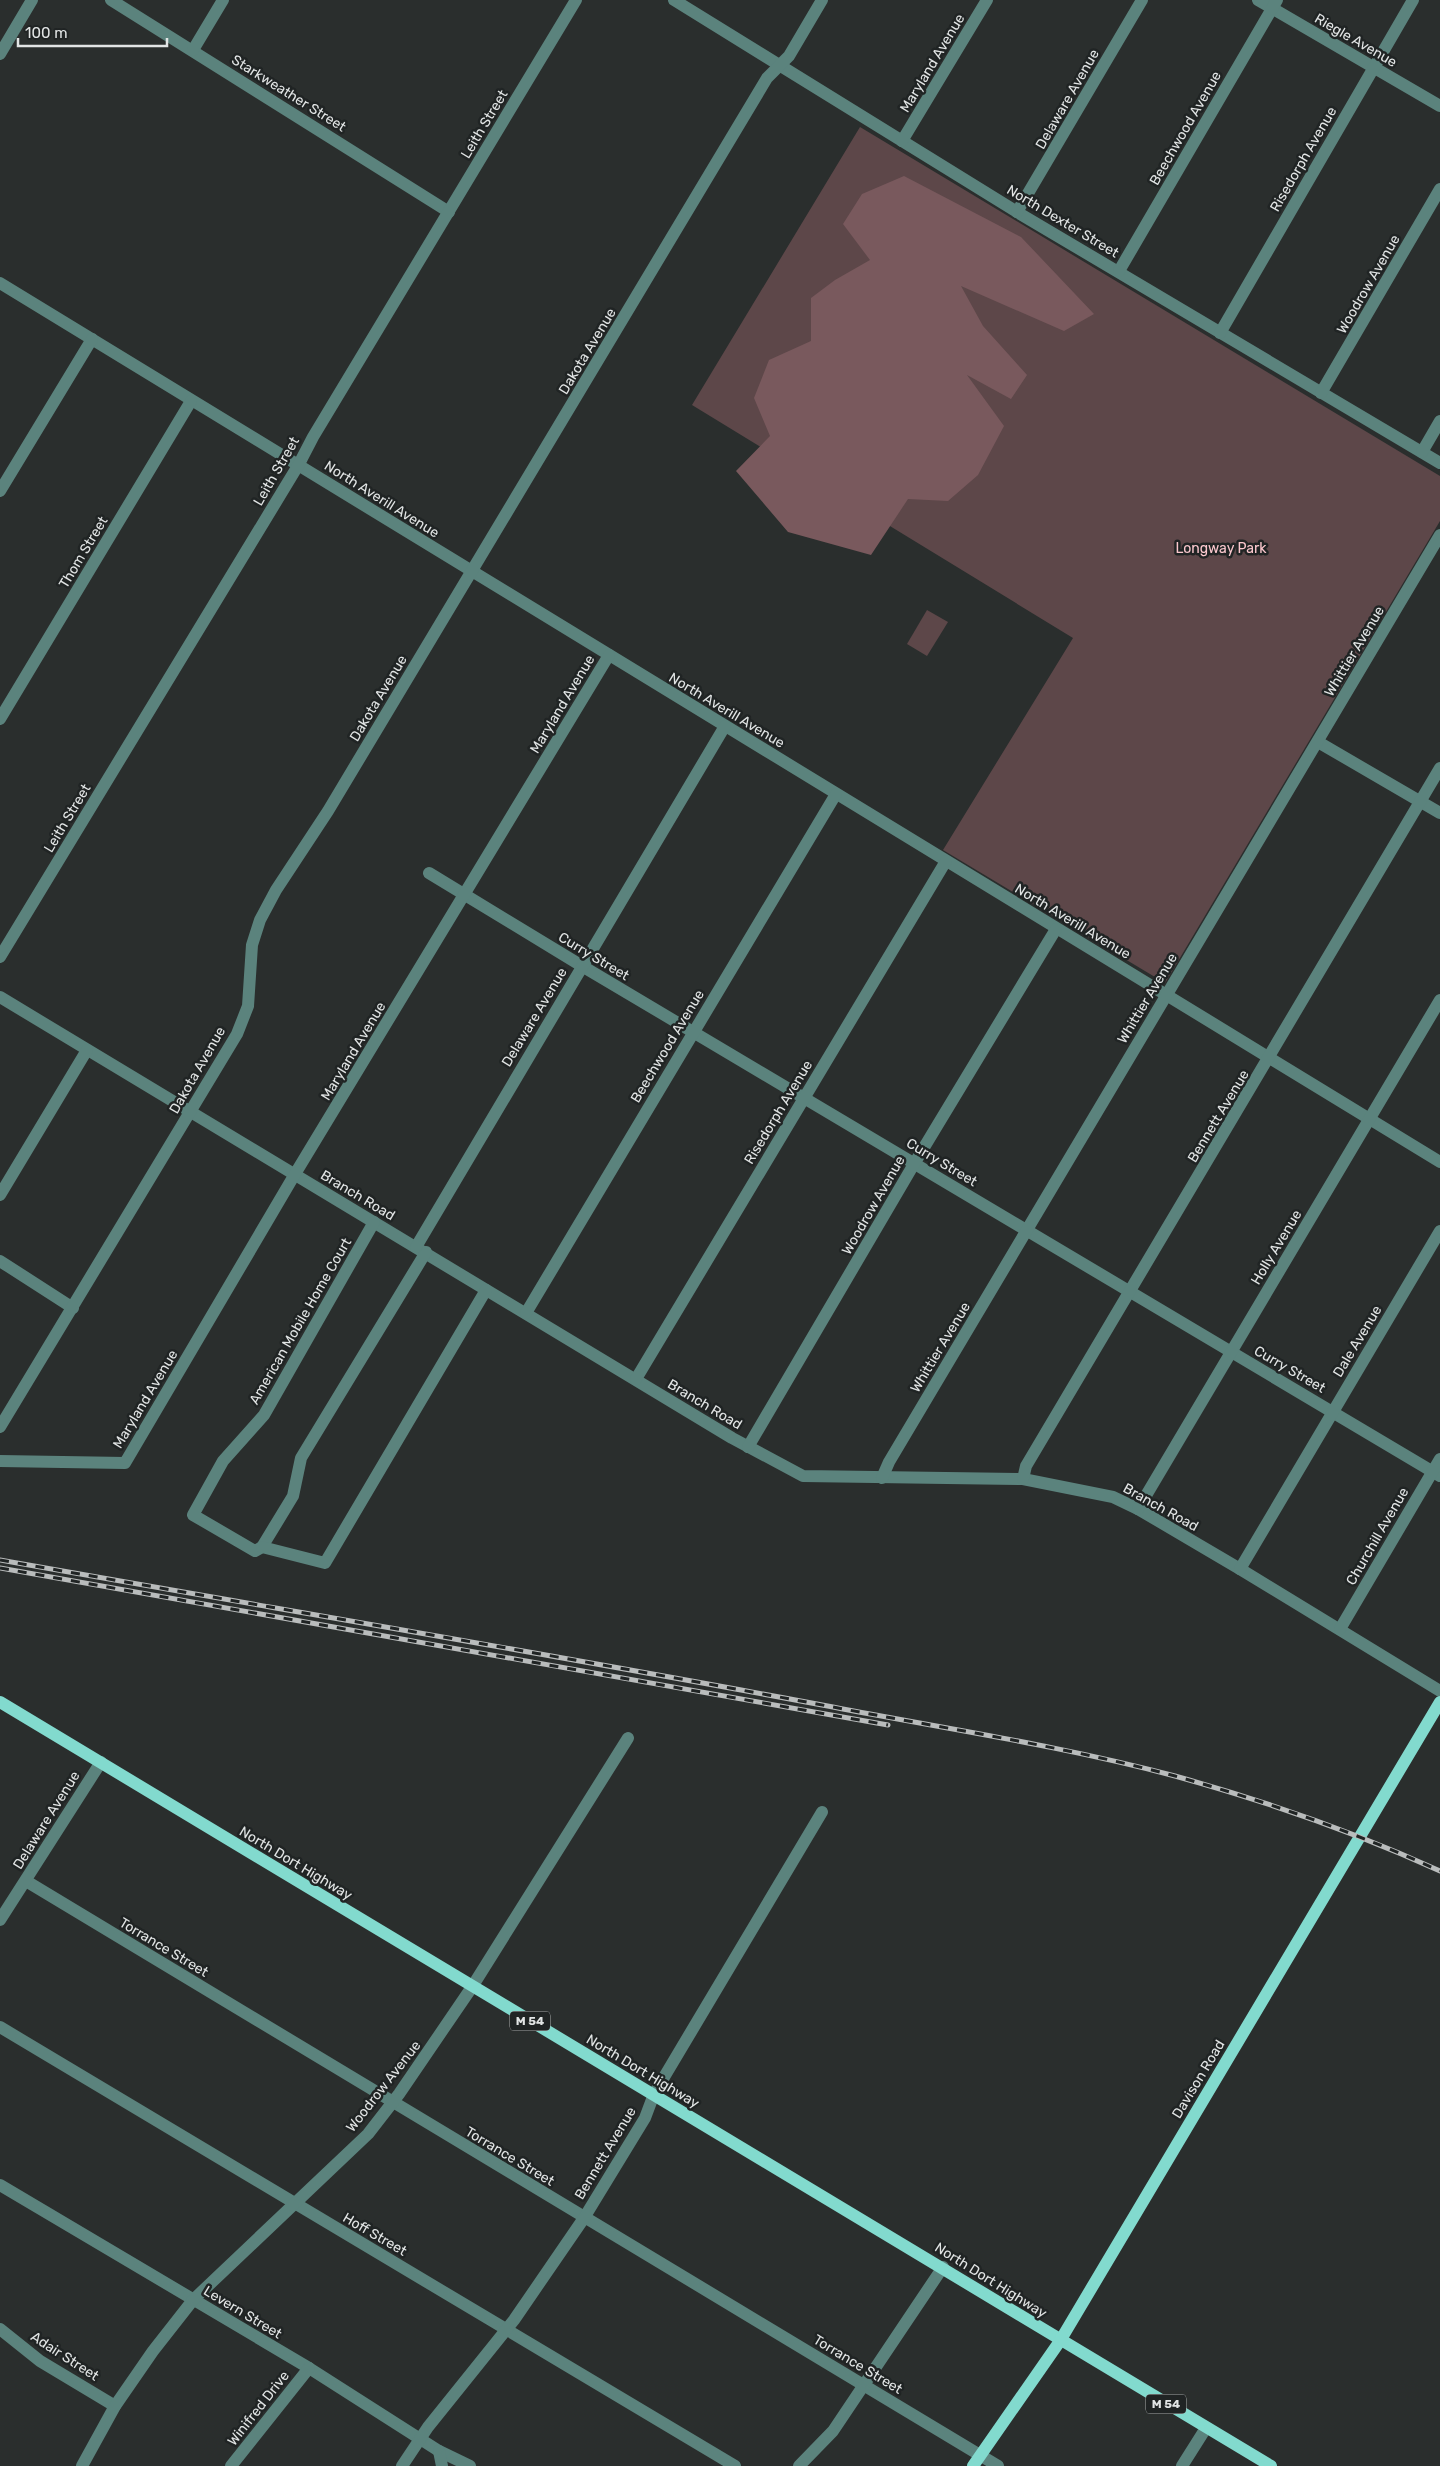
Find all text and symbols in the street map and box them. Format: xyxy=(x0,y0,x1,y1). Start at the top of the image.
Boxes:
street label: Riegle Avenue xyxy=(1312,10,1400,71)
street label: Maryland Avenue xyxy=(896,11,969,116)
scale bar xyxy=(18,15,166,47)
text: 100 m xyxy=(25,24,67,42)
street label: Delaware Avenue xyxy=(1032,46,1103,152)
street label: Starkweather Street xyxy=(228,51,350,136)
street label: Beechwood Avenue xyxy=(1146,68,1225,188)
street label: Leith Street xyxy=(457,86,512,162)
street label: Risedorph Avenue xyxy=(1267,104,1340,215)
street label: North Dexter Street xyxy=(1004,181,1122,262)
street label: Woodrow Avenue xyxy=(1333,232,1404,337)
street label: Dakota Avenue xyxy=(555,305,620,397)
street label: Leith Street xyxy=(250,433,303,509)
street label: North Averill Avenue xyxy=(321,457,442,542)
street label: Thom Street xyxy=(55,513,112,591)
park label: Longway Park xyxy=(1175,540,1267,557)
street label: Whittier Avenue xyxy=(1321,603,1388,700)
street label: Dakota Avenue xyxy=(346,652,411,744)
street label: Maryland Avenue xyxy=(526,652,599,757)
street label: North Averill Avenue xyxy=(666,669,788,752)
street label: Leith Street xyxy=(40,780,95,856)
street label: North Averill Avenue xyxy=(1012,880,1134,963)
street label: Curry Street xyxy=(555,929,633,984)
street label: Whittier Avenue xyxy=(1114,950,1181,1047)
street label: Delaware Avenue xyxy=(498,965,571,1070)
street label: Beechwood Avenue xyxy=(627,987,708,1106)
street label: Maryland Avenue xyxy=(317,999,390,1104)
street label: Dakota Avenue xyxy=(166,1024,229,1117)
street label: Risedorph Avenue xyxy=(741,1057,816,1167)
street label: Bennett Avenue xyxy=(1184,1067,1253,1166)
street label: Curry Street xyxy=(903,1135,981,1190)
street label: Woodrow Avenue xyxy=(838,1153,909,1258)
street label: Branch Road xyxy=(318,1167,398,1224)
street label: Holly Avenue xyxy=(1247,1207,1306,1288)
street label: American Mobile Home Court xyxy=(246,1234,355,1408)
street label: Whittier Avenue xyxy=(907,1299,974,1396)
street label: Dale Avenue xyxy=(1329,1302,1386,1380)
street label: Curry Street xyxy=(1251,1342,1329,1397)
street label: Maryland Avenue xyxy=(109,1347,182,1452)
street label: Branch Road xyxy=(665,1376,745,1433)
street label: Branch Road xyxy=(1120,1480,1201,1535)
street label: Churchill Avenue xyxy=(1343,1484,1412,1588)
street label: Delaware Avenue xyxy=(9,1768,84,1872)
street label: North Dort Highway xyxy=(236,1823,356,1904)
street label: Torrance Street xyxy=(116,1914,212,1981)
road number: M 54 xyxy=(510,2012,550,2030)
street label: North Dort Highway xyxy=(583,2031,703,2112)
street label: Woodrow Avenue xyxy=(342,2037,424,2135)
street label: Davison Road xyxy=(1168,2037,1229,2122)
street label: Bennett Avenue xyxy=(571,2104,640,2203)
street label: Torrance Street xyxy=(462,2123,558,2190)
street label: Hoff Street xyxy=(340,2209,410,2260)
street label: North Dort Highway xyxy=(932,2239,1050,2322)
street label: Levern Street xyxy=(200,2282,285,2343)
street label: Adair Street xyxy=(28,2328,102,2385)
street label: Torrance Street xyxy=(810,2331,906,2398)
street label: Winifred Drive xyxy=(224,2367,293,2449)
road number: M 54 xyxy=(1146,2394,1186,2414)

